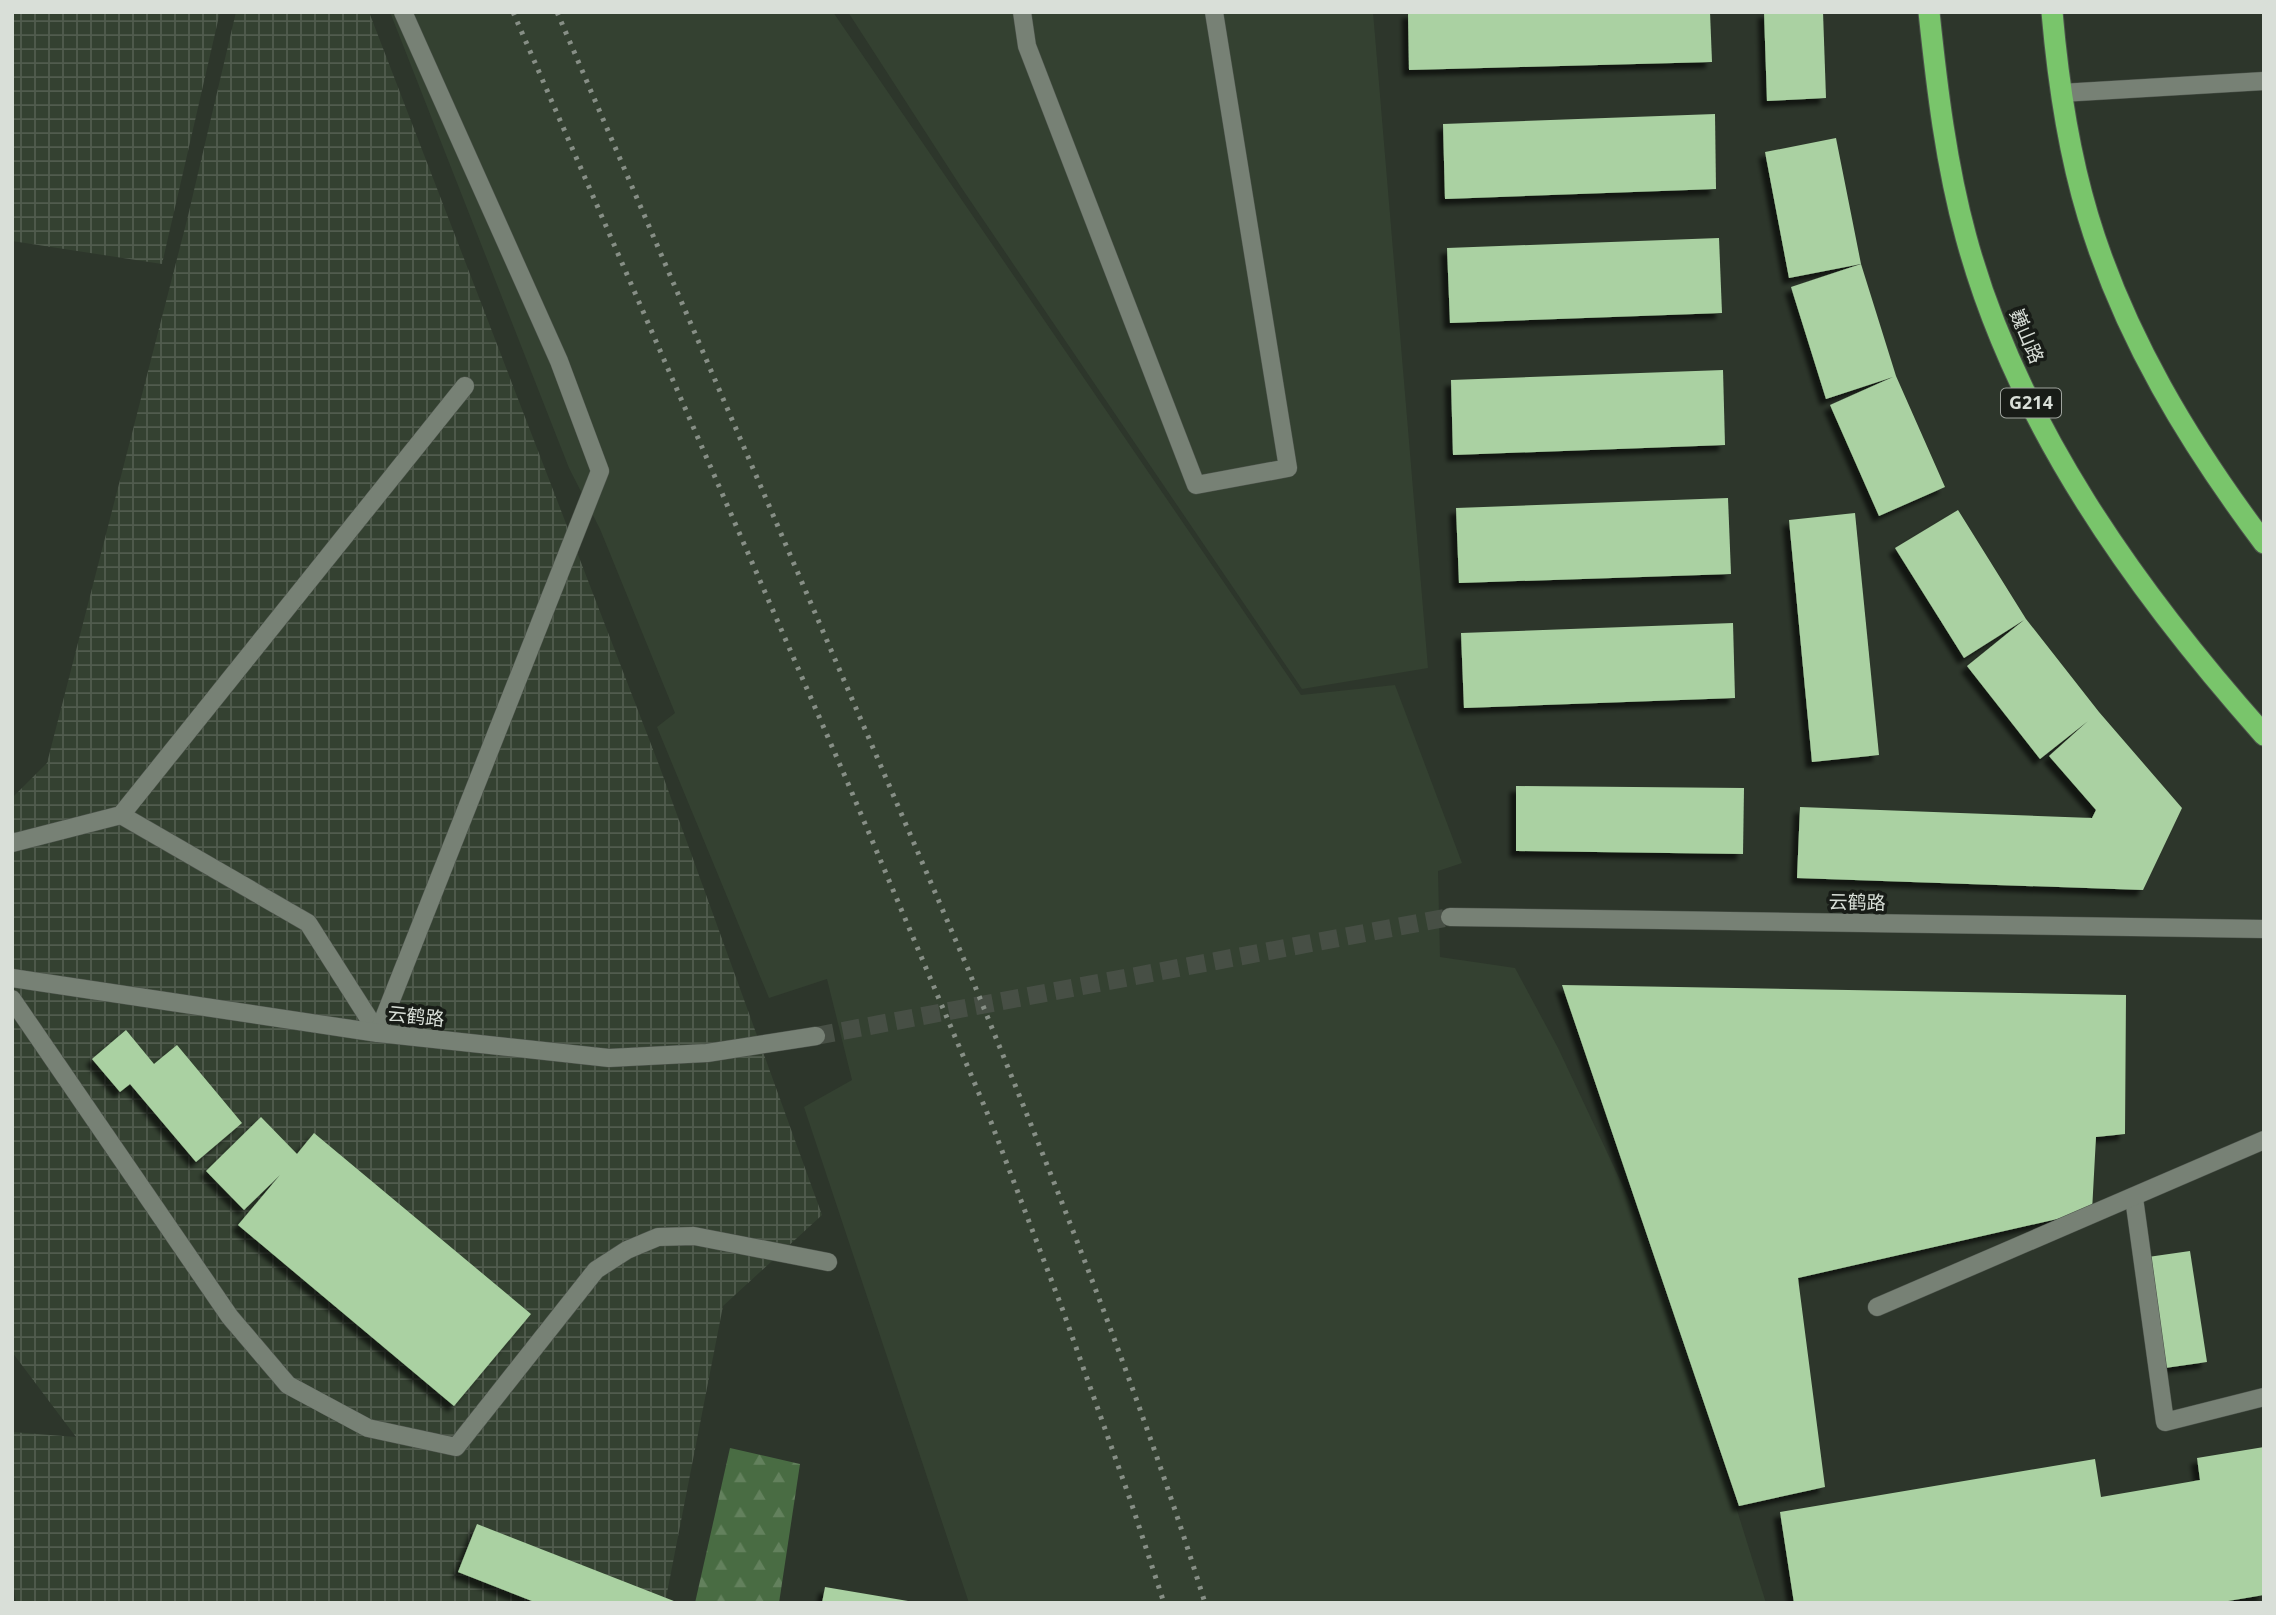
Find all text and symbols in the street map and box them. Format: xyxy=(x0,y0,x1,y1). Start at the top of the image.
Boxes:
street label: 巍山路 xyxy=(2004,305,2050,367)
road number: G214 xyxy=(2001,388,2061,418)
street label: 云鹤路 xyxy=(1828,889,1886,915)
street label: 云鹤路 xyxy=(386,1000,446,1032)

